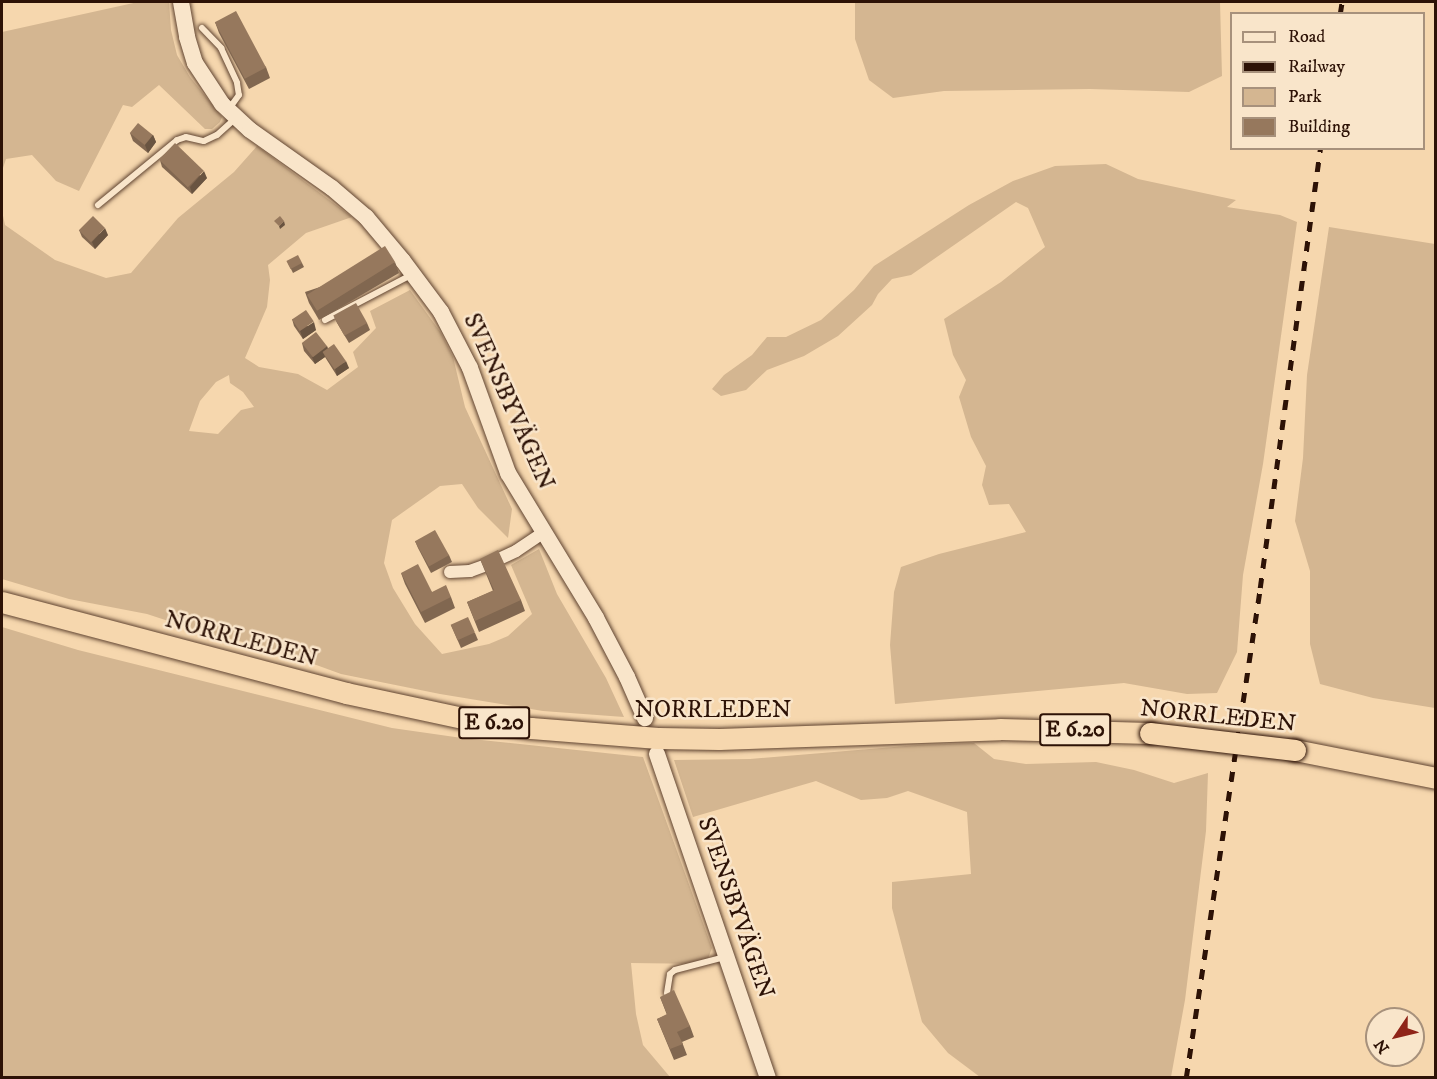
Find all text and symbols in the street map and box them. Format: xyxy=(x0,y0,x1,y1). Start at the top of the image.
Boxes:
legend xyxy=(1230,12,1425,150)
text: Road xyxy=(1288,26,1325,48)
text: Railway xyxy=(1288,56,1345,78)
text: Park xyxy=(1288,86,1322,108)
text: Building xyxy=(1288,116,1350,138)
street label: SVENSBYVÄGEN xyxy=(456,309,560,495)
street label: NORRLEDEN xyxy=(162,606,320,674)
street label: NORRLEDEN xyxy=(1139,694,1297,740)
street label: NORRLEDEN xyxy=(635,697,791,725)
road number: E 6.20 xyxy=(458,704,530,742)
road number: E 6.20 xyxy=(1039,711,1111,749)
street label: SVENSBYVÄGEN xyxy=(690,813,780,1003)
north arrow xyxy=(1365,1007,1425,1067)
text: N xyxy=(1370,1035,1394,1057)

